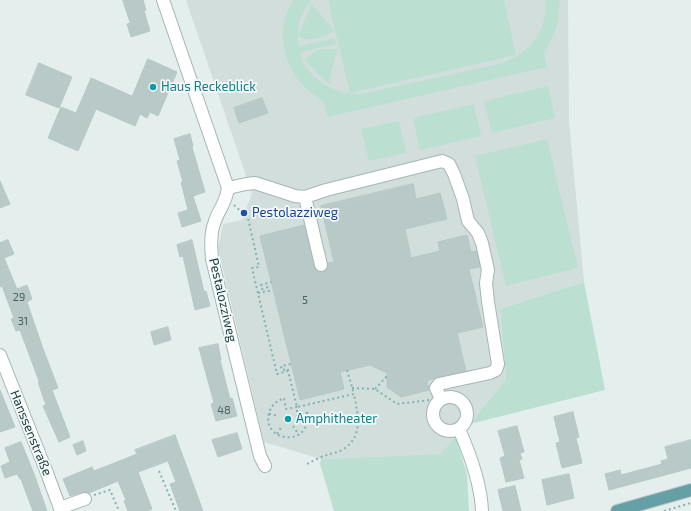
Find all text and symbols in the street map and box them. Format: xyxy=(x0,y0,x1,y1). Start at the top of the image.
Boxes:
place label: Haus Reckeblick xyxy=(161,79,256,95)
marker: Haus Reckeblick xyxy=(148,82,158,92)
place label: Pestolazziweg xyxy=(252,205,338,221)
marker: Pestolazziweg xyxy=(239,208,249,218)
street label: Pestalozziweg xyxy=(206,256,240,344)
house number: 29 xyxy=(13,290,25,304)
house number: 5 xyxy=(302,293,308,307)
house number: 31 xyxy=(18,314,28,328)
street label: Hanssenstraße xyxy=(7,388,55,478)
house number: 48 xyxy=(217,403,231,417)
place label: Amphitheater xyxy=(296,411,378,427)
marker: Amphitheater xyxy=(283,414,293,424)

